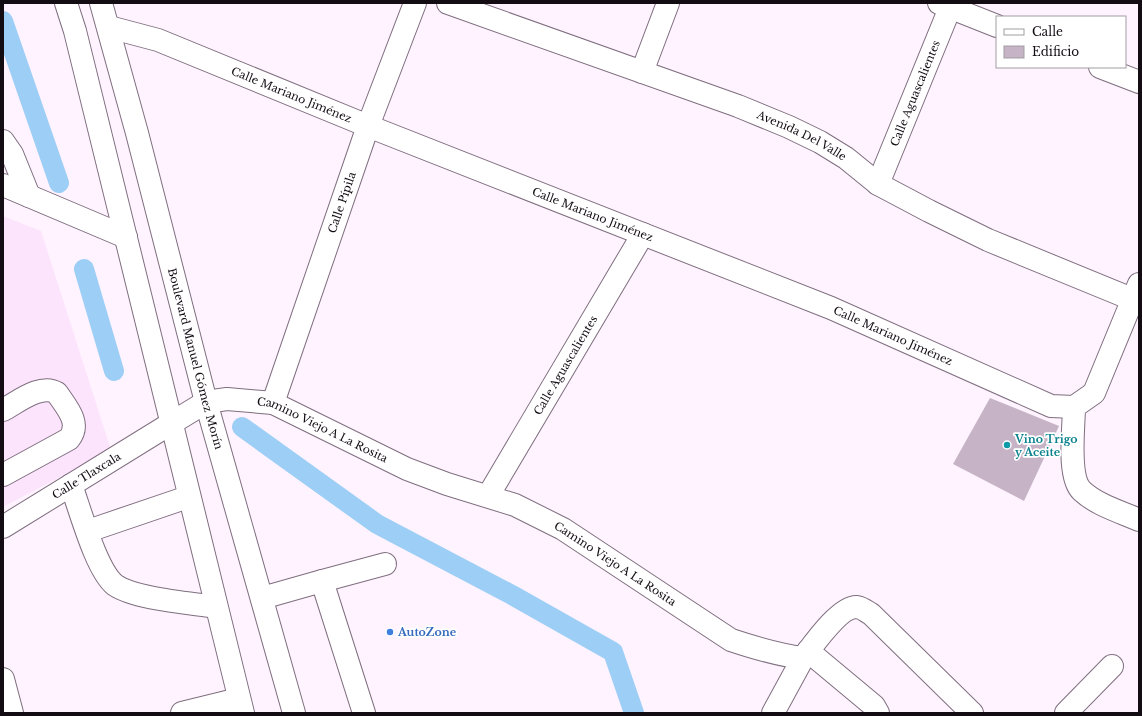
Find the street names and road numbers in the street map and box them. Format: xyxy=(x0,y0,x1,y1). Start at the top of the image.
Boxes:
street label: Calle Aguascalientes xyxy=(887,38,943,148)
street label: Calle Mariano Jiménez xyxy=(229,64,354,126)
street label: Avenida Del Valle xyxy=(754,107,849,164)
street label: Calle Pípila xyxy=(325,169,359,235)
street label: Calle Mariano Jiménez xyxy=(530,184,655,244)
street label: Boulevard Manuel Gómez Morín xyxy=(165,266,226,451)
street label: Calle Mariano Jiménez xyxy=(831,303,955,368)
street label: Calle Aguascalientes xyxy=(530,313,600,418)
street label: Camino Viejo A La Rosita xyxy=(257,395,391,466)
street label: Calle Tlaxcala xyxy=(50,449,124,502)
street label: Camino Viejo A La Rosita xyxy=(552,519,680,609)

